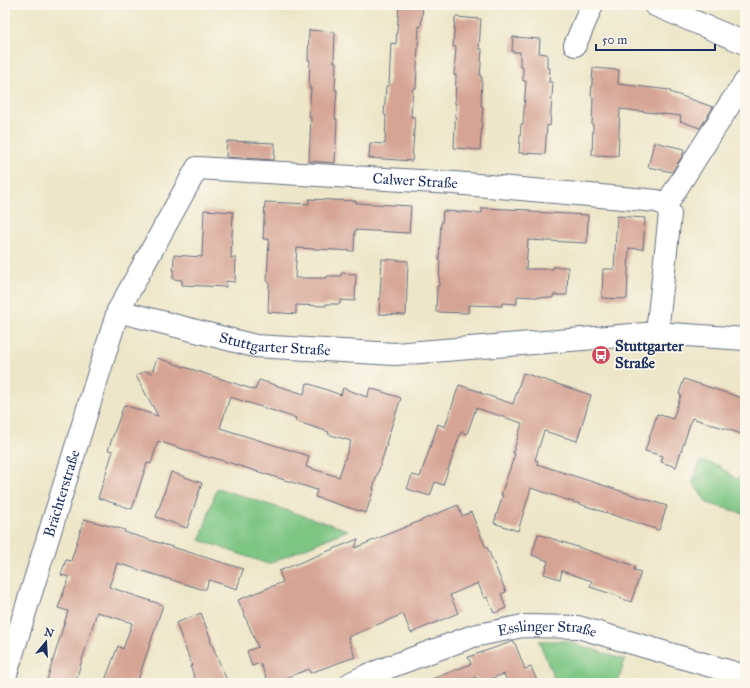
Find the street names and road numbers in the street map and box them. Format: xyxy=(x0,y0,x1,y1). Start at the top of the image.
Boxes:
street label: Calwer Straße xyxy=(372,169,459,192)
street label: Stuttgarter Straße xyxy=(218,328,331,359)
street label: Brächterstraße xyxy=(40,448,84,539)
street label: Esslinger Straße xyxy=(496,617,599,641)

